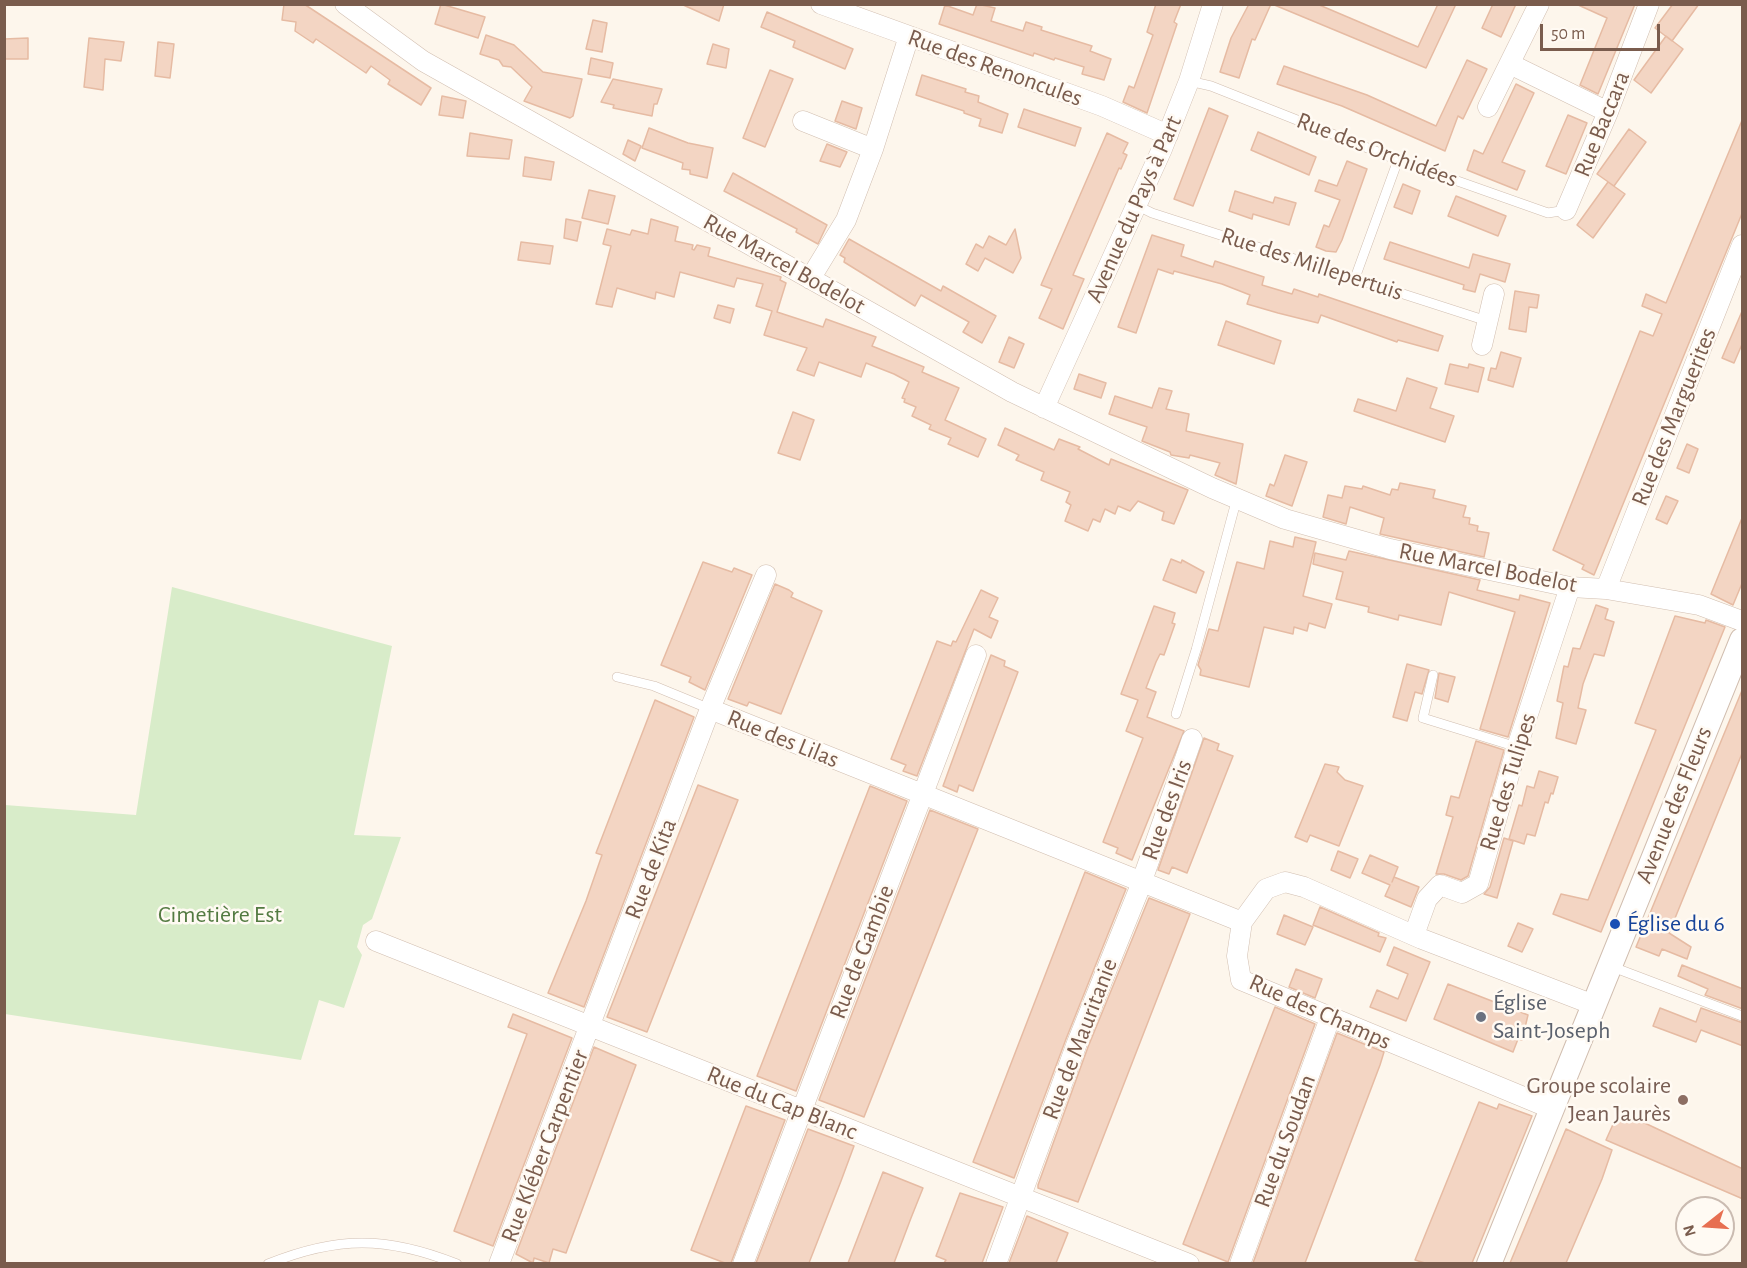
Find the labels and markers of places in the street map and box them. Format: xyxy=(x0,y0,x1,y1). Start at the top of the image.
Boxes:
place label: Église du 6 xyxy=(1627,910,1725,938)
marker: Église du 6 xyxy=(1608,917,1622,931)
place label: Église Saint-Joseph xyxy=(1493,989,1610,1045)
marker: Église Saint-Joseph xyxy=(1474,1010,1488,1024)
place label: Groupe scolaire Jean Jaurès xyxy=(1527,1072,1671,1128)
marker: Groupe scolaire Jean Jaurès xyxy=(1676,1093,1690,1107)

